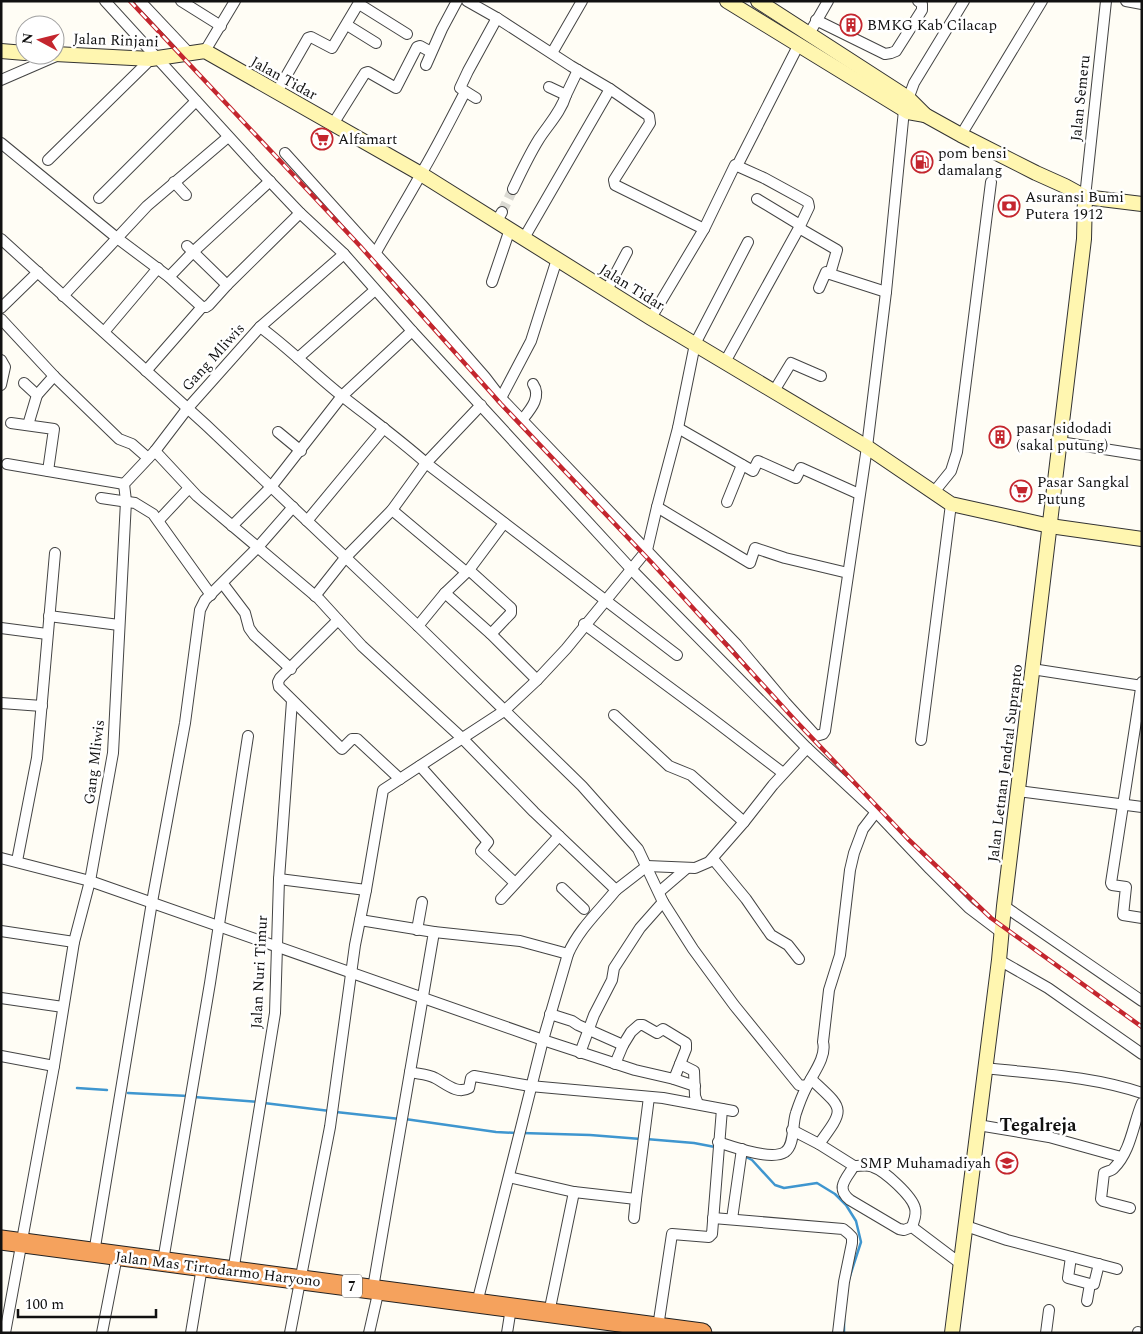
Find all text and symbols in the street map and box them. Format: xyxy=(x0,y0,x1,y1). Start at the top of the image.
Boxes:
building icon: BMKG Kab Cilacap xyxy=(839,13,863,37)
place label: BMKG Kab Cilacap xyxy=(867,14,997,37)
north arrow xyxy=(15,15,65,65)
street label: Jalan Rinjani xyxy=(73,28,159,53)
text: N xyxy=(16,32,39,45)
street label: Jalan Tidar xyxy=(246,51,321,106)
street label: Jalan Semeru xyxy=(1065,54,1096,142)
supermarket icon: Alfamart xyxy=(310,127,334,151)
place label: Alfamart xyxy=(338,128,397,151)
place label: pom bensi damalang xyxy=(938,142,1007,182)
fuel station icon: pom bensi damalang xyxy=(910,150,934,174)
place label: Asuransi Bumi Putera 1912 xyxy=(1025,186,1124,226)
bank icon: Asuransi Bumi Putera 1912 xyxy=(997,194,1021,218)
street label: Jalan Tidar xyxy=(595,258,669,317)
street label: Gang Mliwis xyxy=(176,318,250,397)
place label: pasar sidodadi (sakal putung) xyxy=(1016,417,1112,457)
building icon: pasar sidodadi (sakal putung) xyxy=(988,425,1012,449)
place label: Pasar Sangkal Putung xyxy=(1037,471,1129,511)
supermarket icon: Pasar Sangkal Putung xyxy=(1009,479,1033,503)
street label: Jalan Letnan Jendral Suprapto xyxy=(982,663,1029,863)
street label: Gang Mliwis xyxy=(78,718,111,806)
street label: Jalan Nuri Timur xyxy=(245,915,274,1029)
district label: Tegalreja xyxy=(999,1112,1077,1139)
school or university icon: SMP Muhamadiyah xyxy=(995,1151,1019,1175)
place label: SMP Muhamadiyah xyxy=(860,1152,991,1175)
street label: Jalan Mas Tirtodarmo Haryono xyxy=(114,1245,322,1294)
road number: 7 xyxy=(342,1274,362,1298)
scale bar xyxy=(18,1286,155,1318)
text: 100 m xyxy=(25,1293,64,1316)

